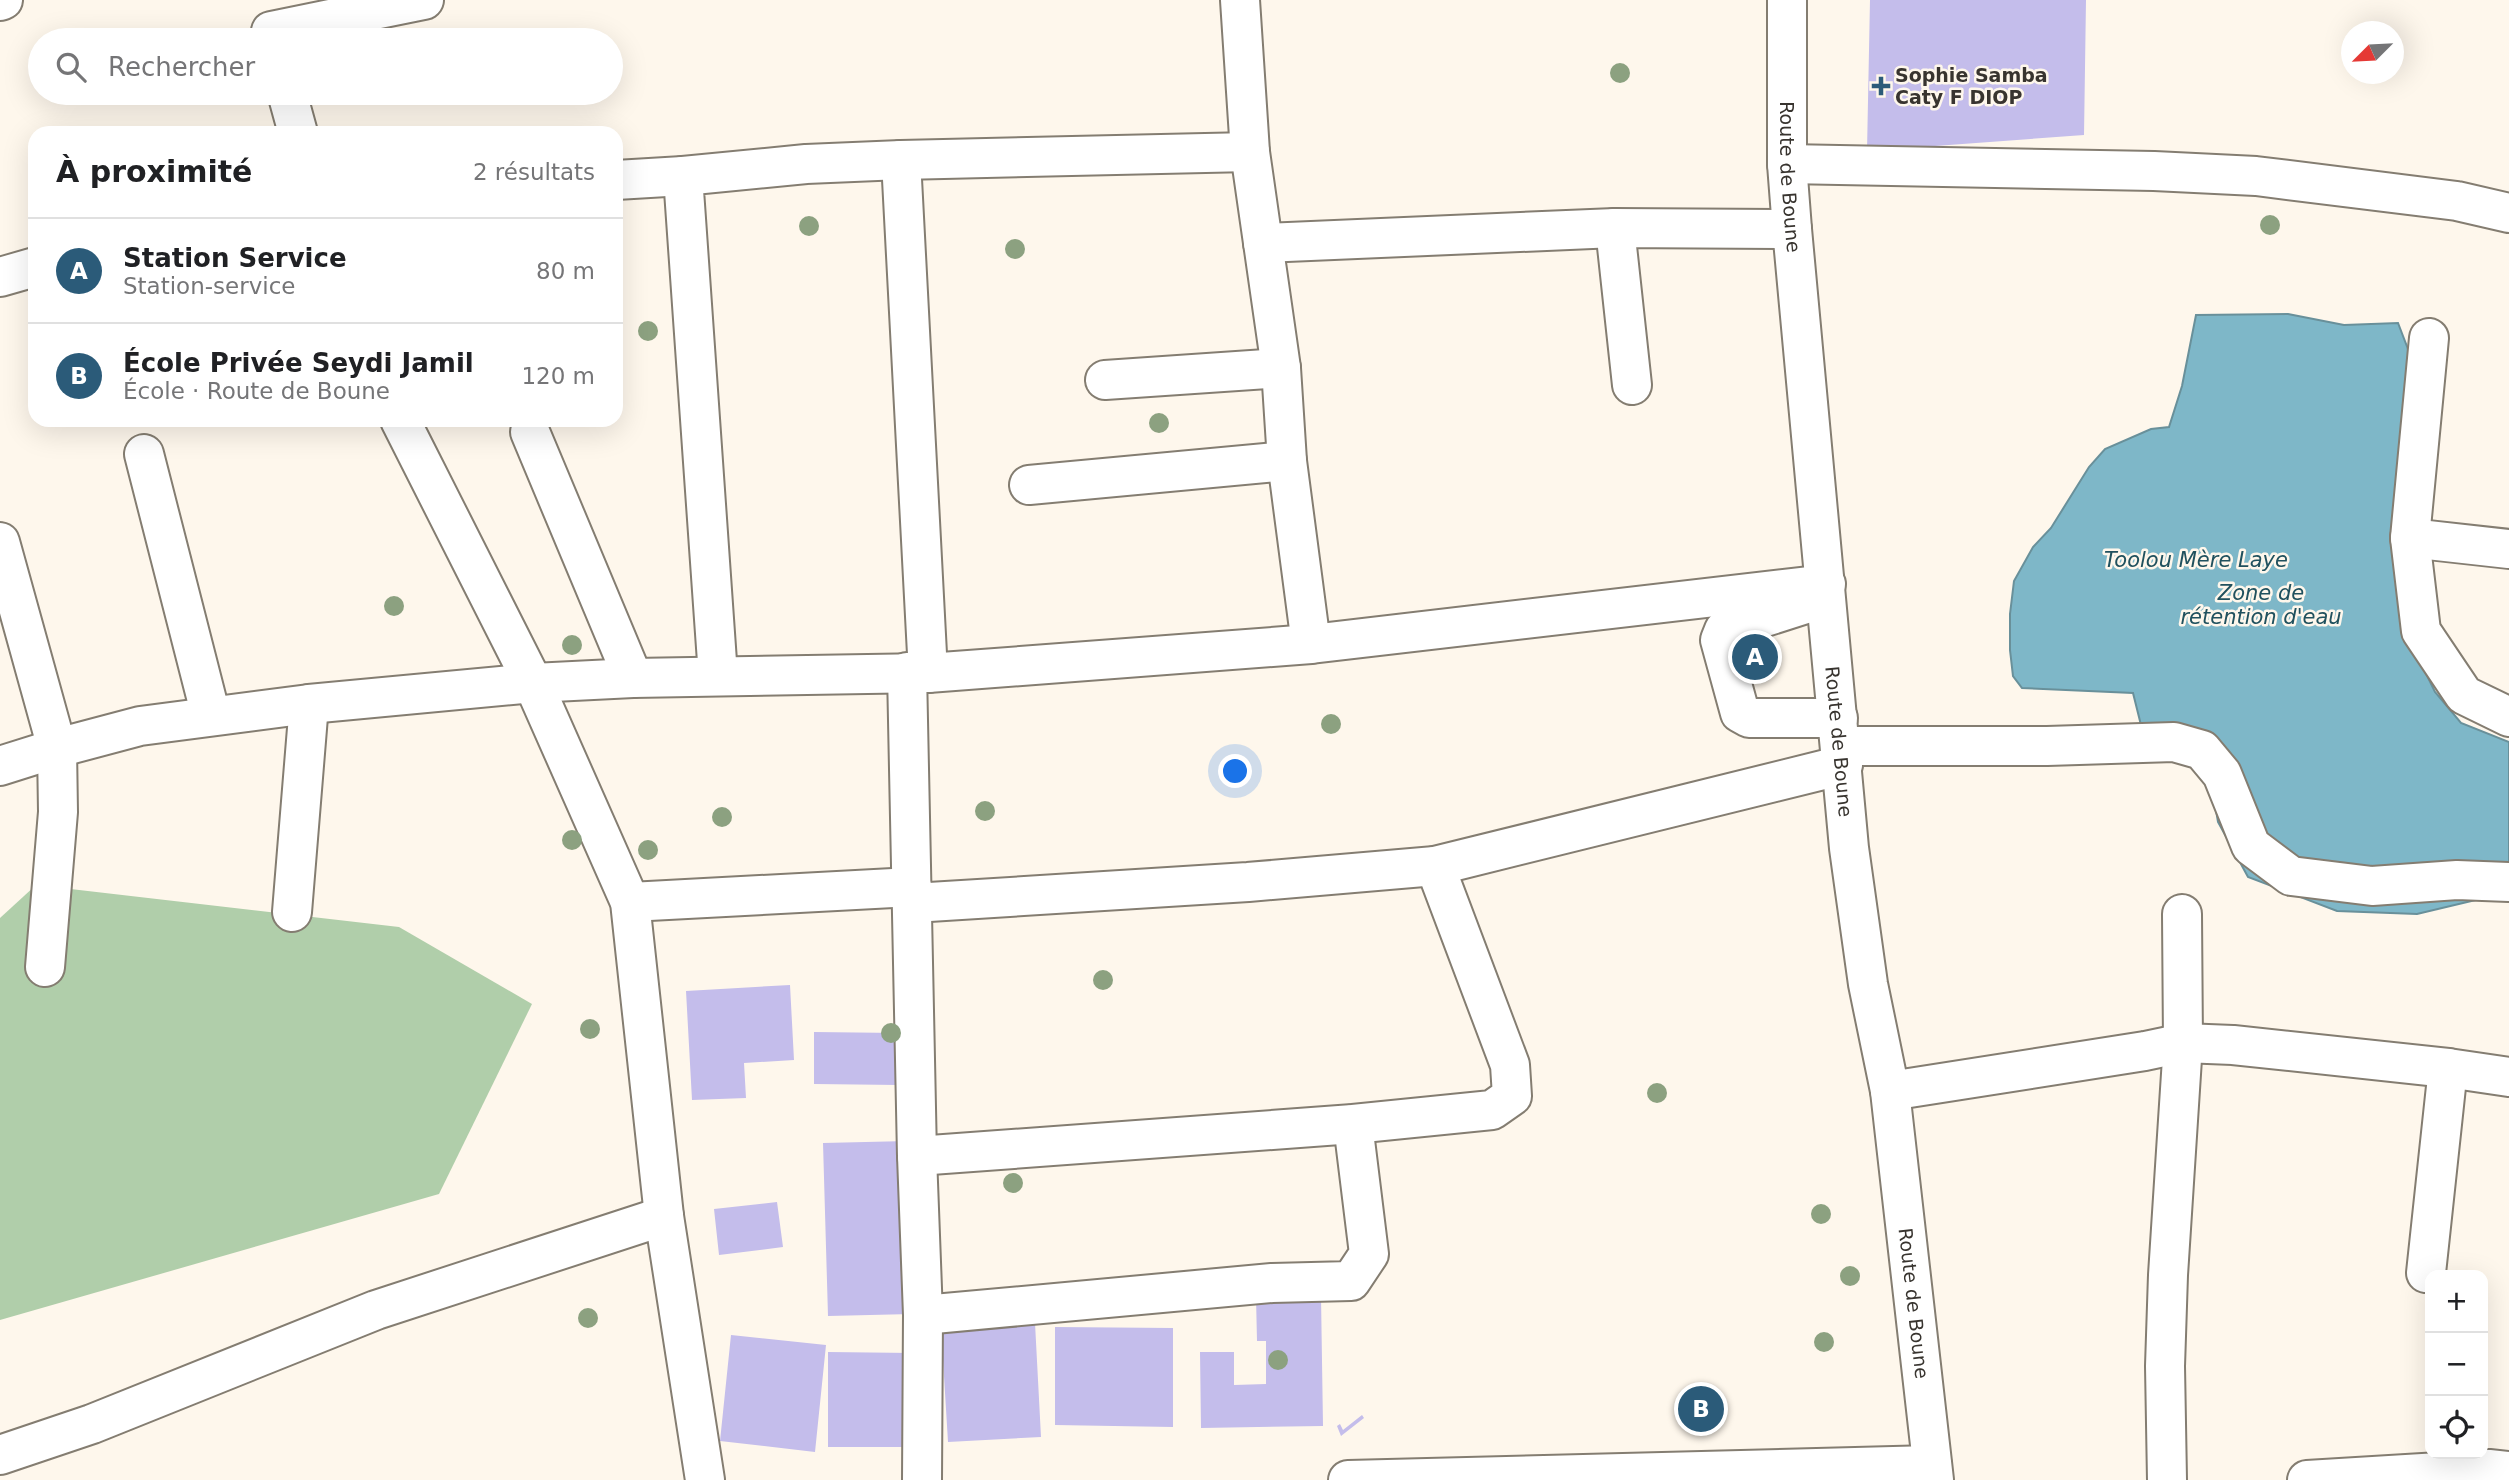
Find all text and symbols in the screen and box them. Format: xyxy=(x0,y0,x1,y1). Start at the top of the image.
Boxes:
north arrow xyxy=(2341,21,2404,84)
search box xyxy=(28,28,623,105)
icon: search xyxy=(52,48,90,86)
text: Rechercher xyxy=(108,52,255,82)
place label: Sophie Samba Caty F DIOP xyxy=(1895,64,2048,108)
marker: Sophie Samba Caty F DIOP xyxy=(1873,78,1889,94)
street label: Route de Boune xyxy=(1776,101,1805,253)
text: À proximité xyxy=(56,154,252,189)
text: 2 résultats xyxy=(473,159,595,185)
text: Station Service xyxy=(123,243,347,273)
text: A xyxy=(70,258,88,284)
text: 80 m xyxy=(536,258,595,284)
text: Station-service xyxy=(123,273,295,299)
text: École Privée Seydi Jamil xyxy=(123,348,474,378)
text: B xyxy=(70,363,88,389)
text: 120 m xyxy=(521,363,595,389)
text: École · Route de Boune xyxy=(123,378,390,404)
water label: Toolou Mère Laye xyxy=(2104,548,2288,572)
water label: Zone de rétention d'eau xyxy=(2180,581,2342,629)
pin: A xyxy=(1732,631,1778,683)
street label: Route de Boune xyxy=(1821,665,1857,818)
your location xyxy=(1218,754,1252,788)
street label: Route de Boune xyxy=(1895,1227,1933,1380)
map controls xyxy=(2425,1270,2488,1459)
button: + xyxy=(2425,1270,2488,1333)
button: − xyxy=(2425,1333,2488,1396)
pin: B xyxy=(1678,1383,1724,1435)
button: locate xyxy=(2425,1396,2488,1459)

